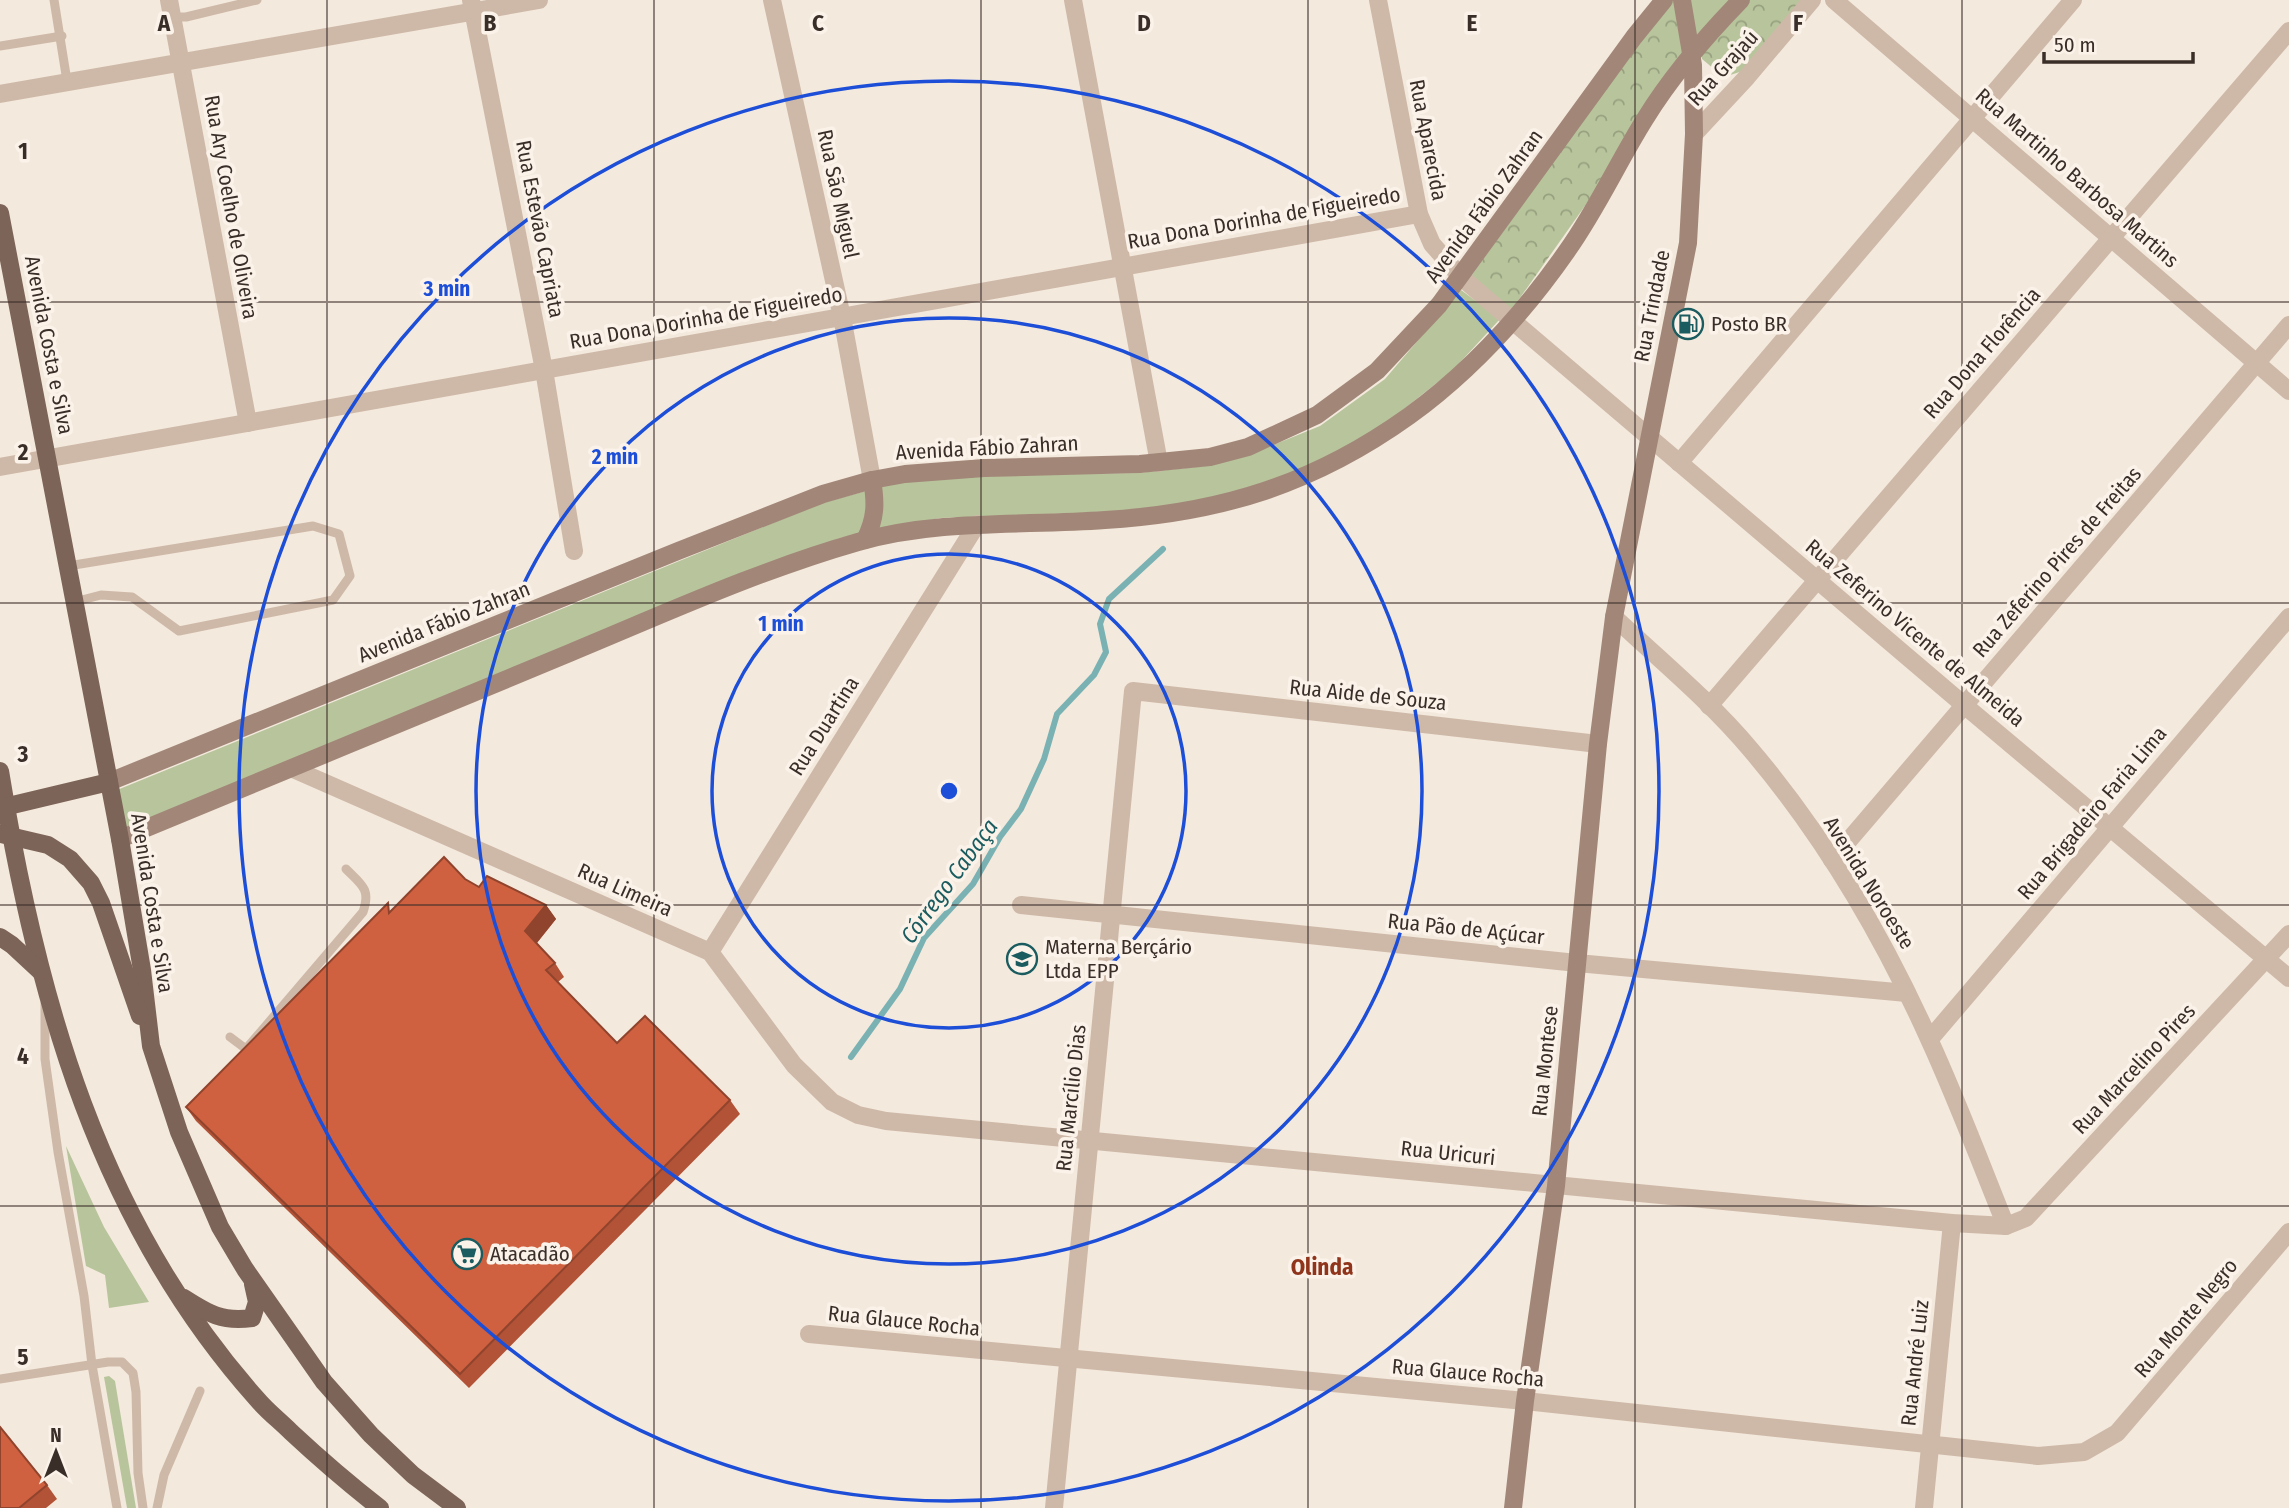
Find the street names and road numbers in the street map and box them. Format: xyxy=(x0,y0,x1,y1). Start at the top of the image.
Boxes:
street label: Rua Grajaú xyxy=(1682,25,1764,111)
street label: Rua Aparecida xyxy=(1404,77,1452,203)
street label: Rua Martinho Barbosa Martins xyxy=(1970,83,2184,273)
street label: Rua Ary Coelho de Oliveira xyxy=(198,93,264,321)
street label: Avenida Fábio Zahran xyxy=(1420,124,1548,288)
street label: Rua São Miguel xyxy=(812,127,864,261)
street label: Rua Estevão Capriata xyxy=(510,138,570,320)
street label: Rua Dona Dorinha de Figueiredo xyxy=(1126,181,1402,255)
street label: Rua Trindade xyxy=(1628,248,1676,364)
street label: Avenida Costa e Silva xyxy=(19,253,79,437)
street label: Rua Dona Dorinha de Figueiredo xyxy=(568,281,844,355)
street label: Rua Dona Florência xyxy=(1918,282,2046,424)
street label: Avenida Fábio Zahran xyxy=(895,430,1079,466)
street label: Rua Zeferino Pires de Freitas xyxy=(1967,461,2147,663)
street label: Rua Zeferino Vicente de Almeida xyxy=(1800,534,2030,732)
street label: Avenida Fábio Zahran xyxy=(354,576,534,668)
street label: Rua Duartina xyxy=(783,672,865,780)
street label: Rua Aide de Souza xyxy=(1288,674,1448,716)
street label: Rua Brigadeiro Faria Lima xyxy=(2012,721,2172,905)
street label: Avenida Costa e Silva xyxy=(125,811,179,995)
street label: Avenida Noroeste xyxy=(1818,812,1920,954)
street label: Rua Limeira xyxy=(574,858,676,922)
street label: Rua Pão de Açúcar xyxy=(1386,908,1546,950)
street label: Rua Marcelino Pires xyxy=(2067,998,2201,1140)
street label: Rua Montese xyxy=(1526,1004,1564,1118)
street label: Rua Marcílio Dias xyxy=(1050,1023,1092,1173)
street label: Rua Uricuri xyxy=(1399,1135,1497,1171)
street label: Rua Monte Negro xyxy=(2129,1253,2243,1383)
street label: Rua André Luiz xyxy=(1895,1299,1935,1427)
street label: Rua Glauce Rocha xyxy=(827,1300,981,1342)
street label: Rua Glauce Rocha xyxy=(1391,1353,1545,1393)

